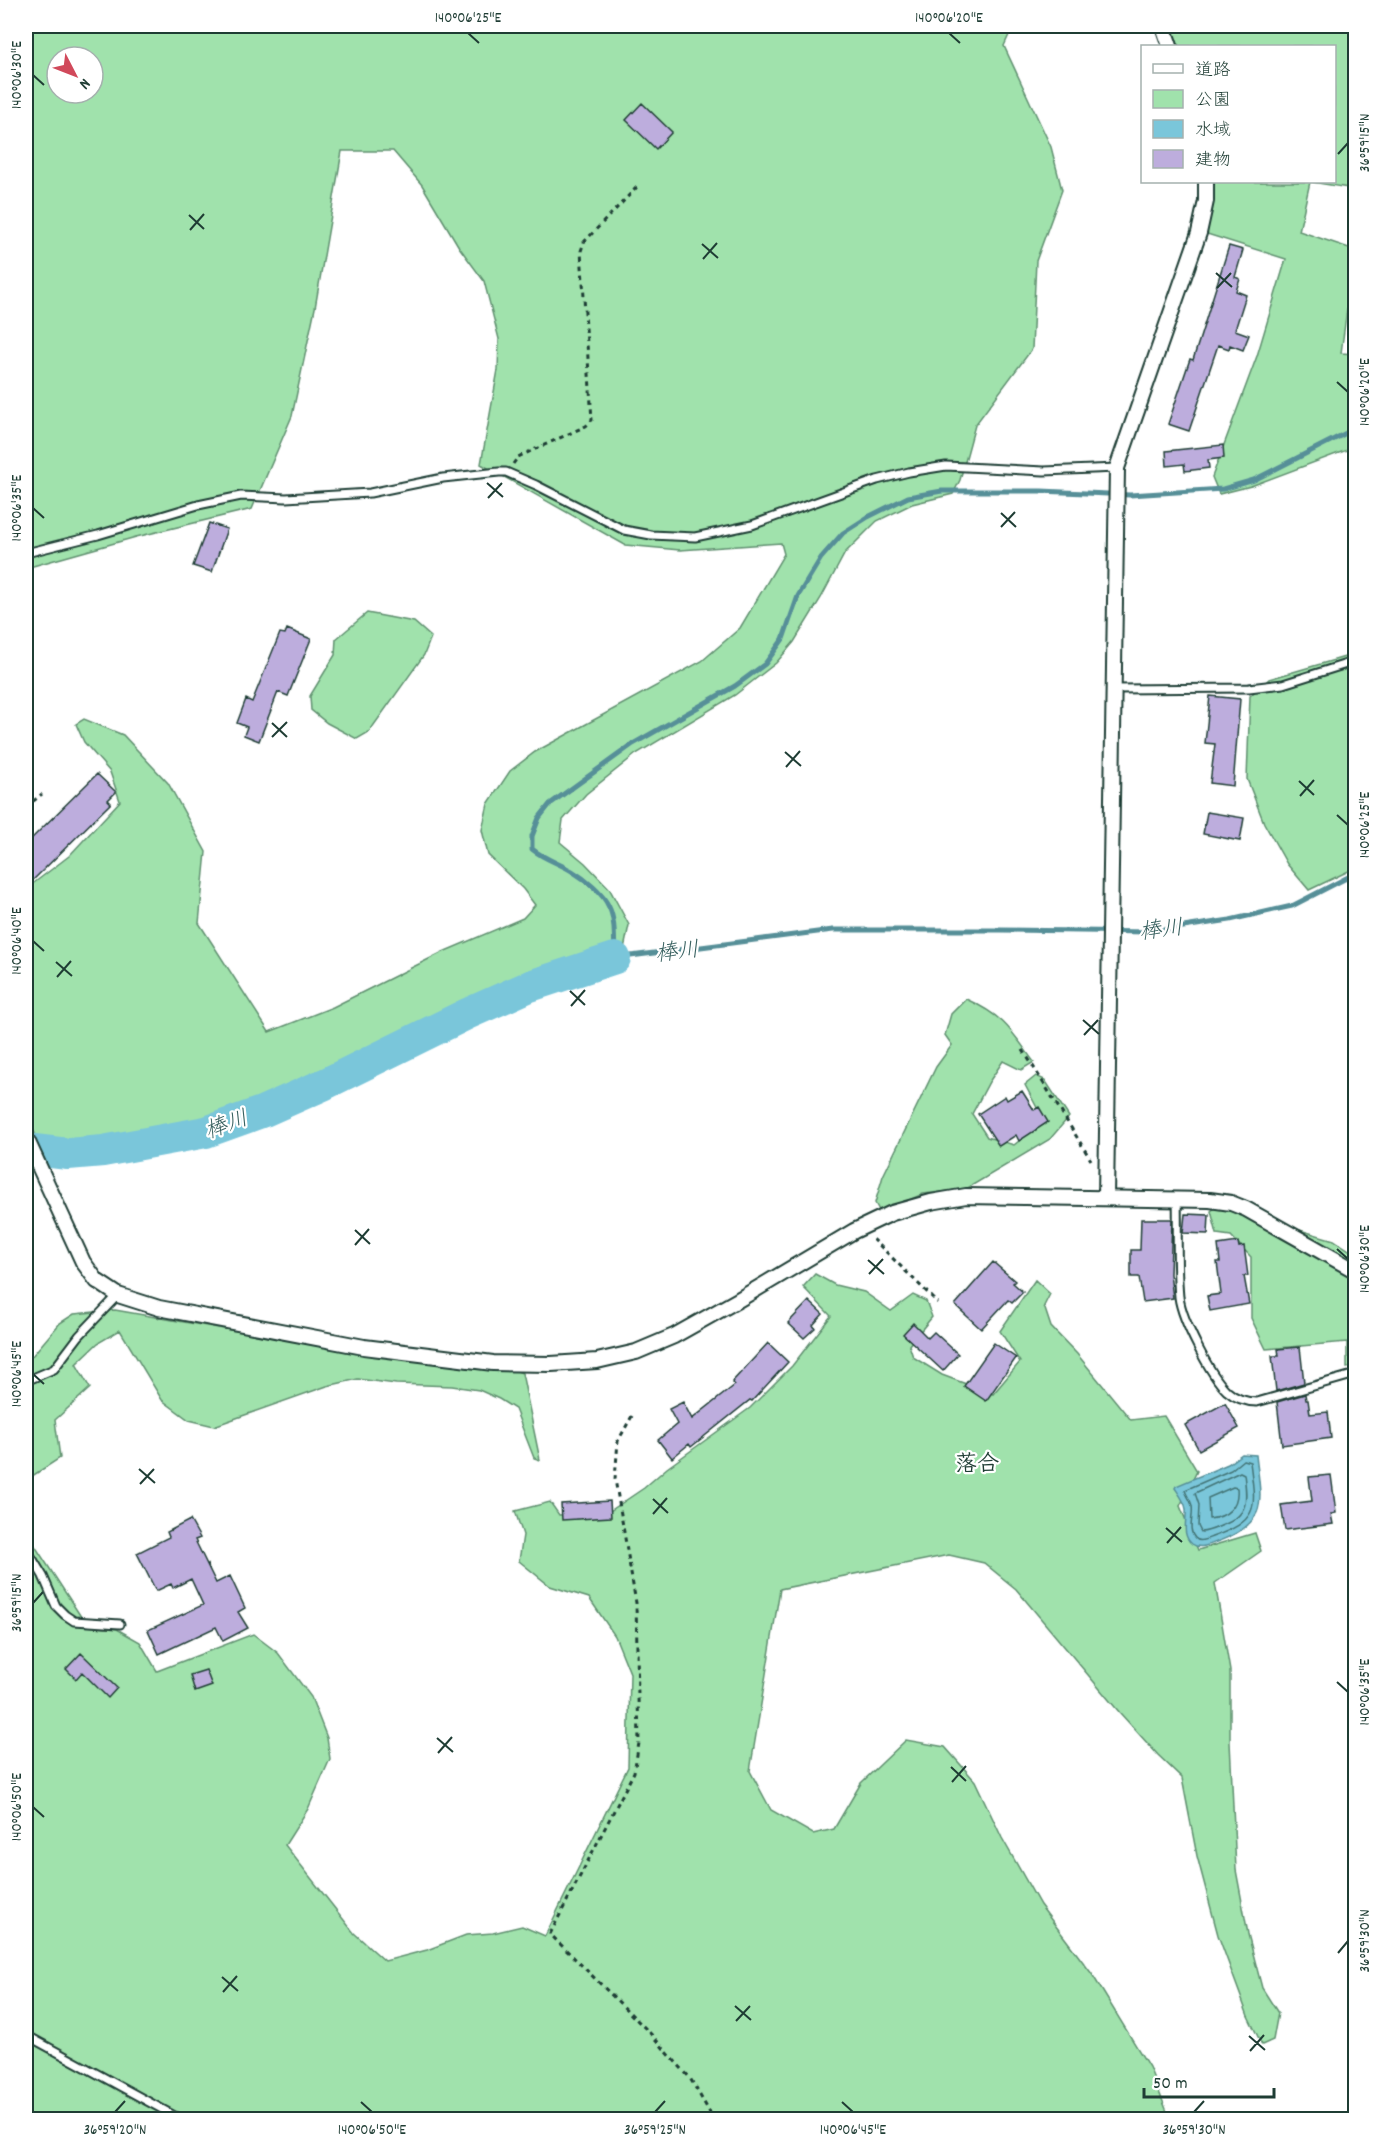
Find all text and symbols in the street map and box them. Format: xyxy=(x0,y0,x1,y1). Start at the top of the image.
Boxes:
text: 140°06'25"E xyxy=(435,8,502,30)
text: 140°06'20"E xyxy=(915,8,983,30)
text: 140°06'30"E xyxy=(7,41,29,109)
north arrow xyxy=(45,45,105,105)
legend xyxy=(1141,45,1336,183)
text: 道路 xyxy=(1195,59,1231,84)
text: N xyxy=(73,73,95,94)
text: 公園 xyxy=(1195,89,1231,114)
text: 36°59'15"N xyxy=(1355,114,1377,172)
text: 水域 xyxy=(1195,119,1231,144)
text: 建物 xyxy=(1195,149,1231,174)
text: 140°06'20"E xyxy=(1355,358,1377,426)
text: 140°06'35"E xyxy=(7,474,29,541)
text: 140°06'25"E xyxy=(1355,791,1377,858)
text: 140°06'40"E xyxy=(7,907,29,975)
water label: 棒川 xyxy=(1138,913,1185,950)
water label: 棒川 xyxy=(654,935,701,972)
water label: 棒川 xyxy=(201,1104,253,1148)
text: 140°06'30"E xyxy=(1355,1225,1377,1293)
text: 140°06'45"E xyxy=(7,1341,29,1407)
district label: 落合 xyxy=(955,1450,999,1481)
text: 36°59'15"N xyxy=(7,1574,29,1632)
text: 140°06'35"E xyxy=(1355,1658,1377,1725)
text: 140°06'50"E xyxy=(7,1773,29,1841)
text: 36°59'30"N xyxy=(1355,1909,1377,1973)
scale bar xyxy=(1144,2061,1274,2099)
text: 50 m xyxy=(1153,2072,1188,2097)
text: 36°59'20"N xyxy=(83,2120,147,2142)
text: 140°06'50"E xyxy=(338,2120,406,2142)
text: 36°59'25"N xyxy=(624,2120,686,2142)
text: 140°06'45"E xyxy=(820,2120,886,2142)
text: 36°59'30"N xyxy=(1162,2120,1226,2142)

